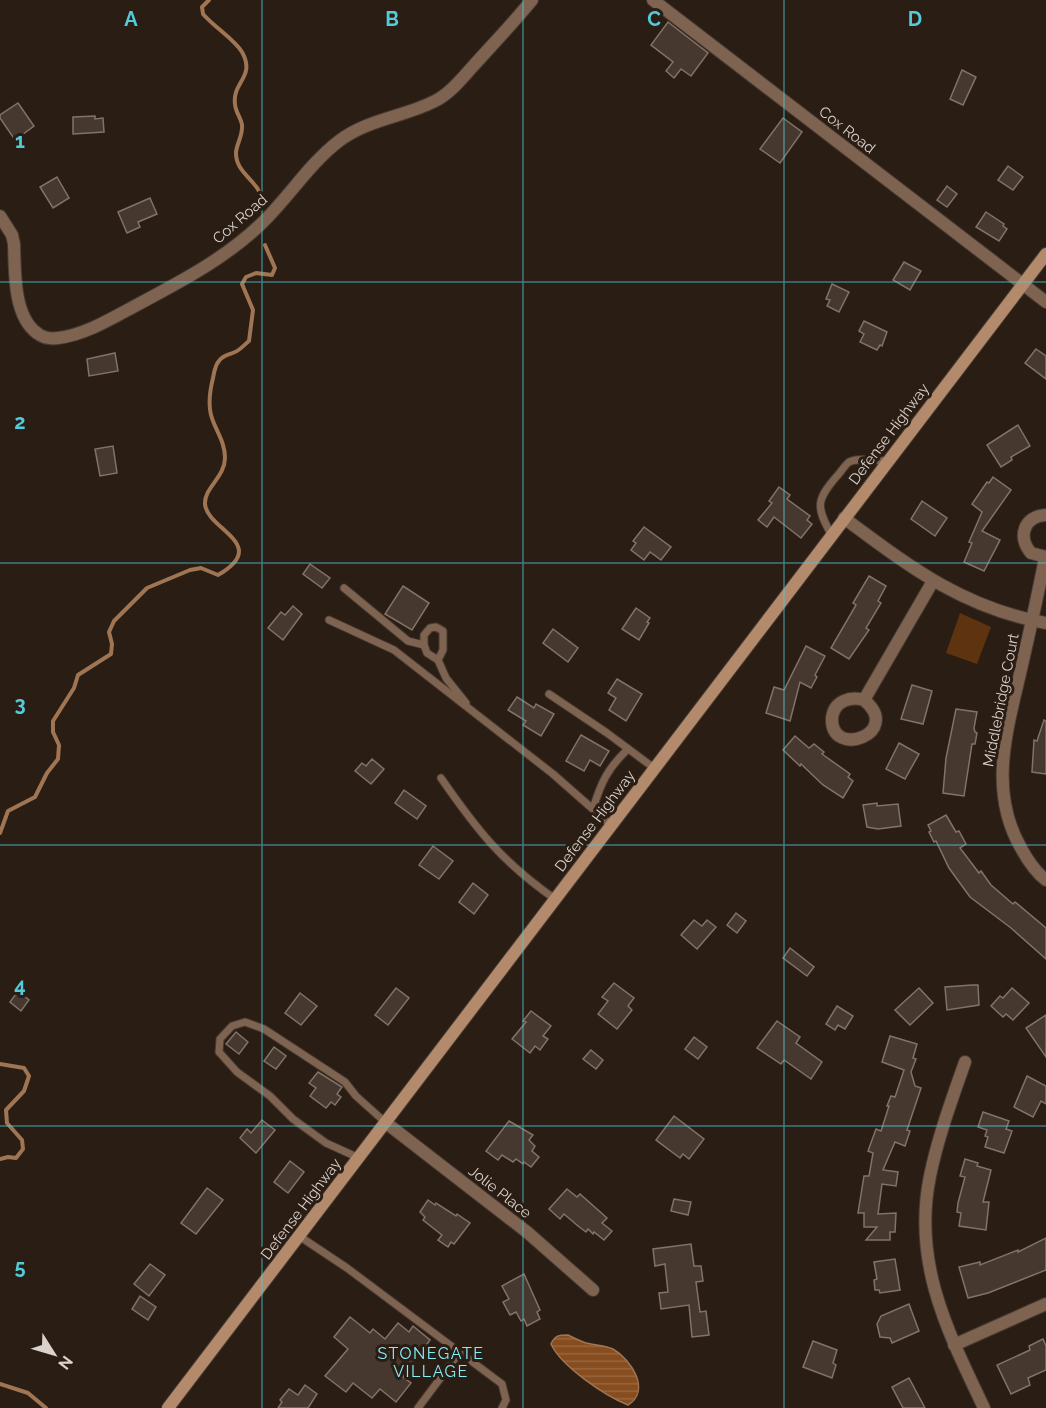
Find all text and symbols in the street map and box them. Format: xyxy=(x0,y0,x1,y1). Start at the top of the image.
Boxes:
text: A xyxy=(124,7,138,31)
text: B xyxy=(385,7,399,31)
text: C xyxy=(647,7,661,31)
text: D xyxy=(908,7,922,31)
street label: Cox Road xyxy=(815,103,879,157)
text: 1 xyxy=(15,129,25,153)
street label: Cox Road xyxy=(209,190,271,248)
street label: Defense Highway xyxy=(845,380,933,488)
text: 2 xyxy=(14,410,26,434)
street label: Middlebridge Court xyxy=(979,632,1023,768)
text: 3 xyxy=(14,692,26,716)
street label: Defense Highway xyxy=(551,767,639,875)
text: 4 xyxy=(14,973,26,997)
street label: Defense Highway xyxy=(257,1155,345,1263)
street label: Jolie Place xyxy=(465,1162,535,1222)
text: 5 xyxy=(14,1255,26,1279)
north arrow xyxy=(24,1324,84,1384)
district label: STONEGATE VILLAGE xyxy=(377,1344,485,1381)
text: N xyxy=(54,1352,77,1373)

